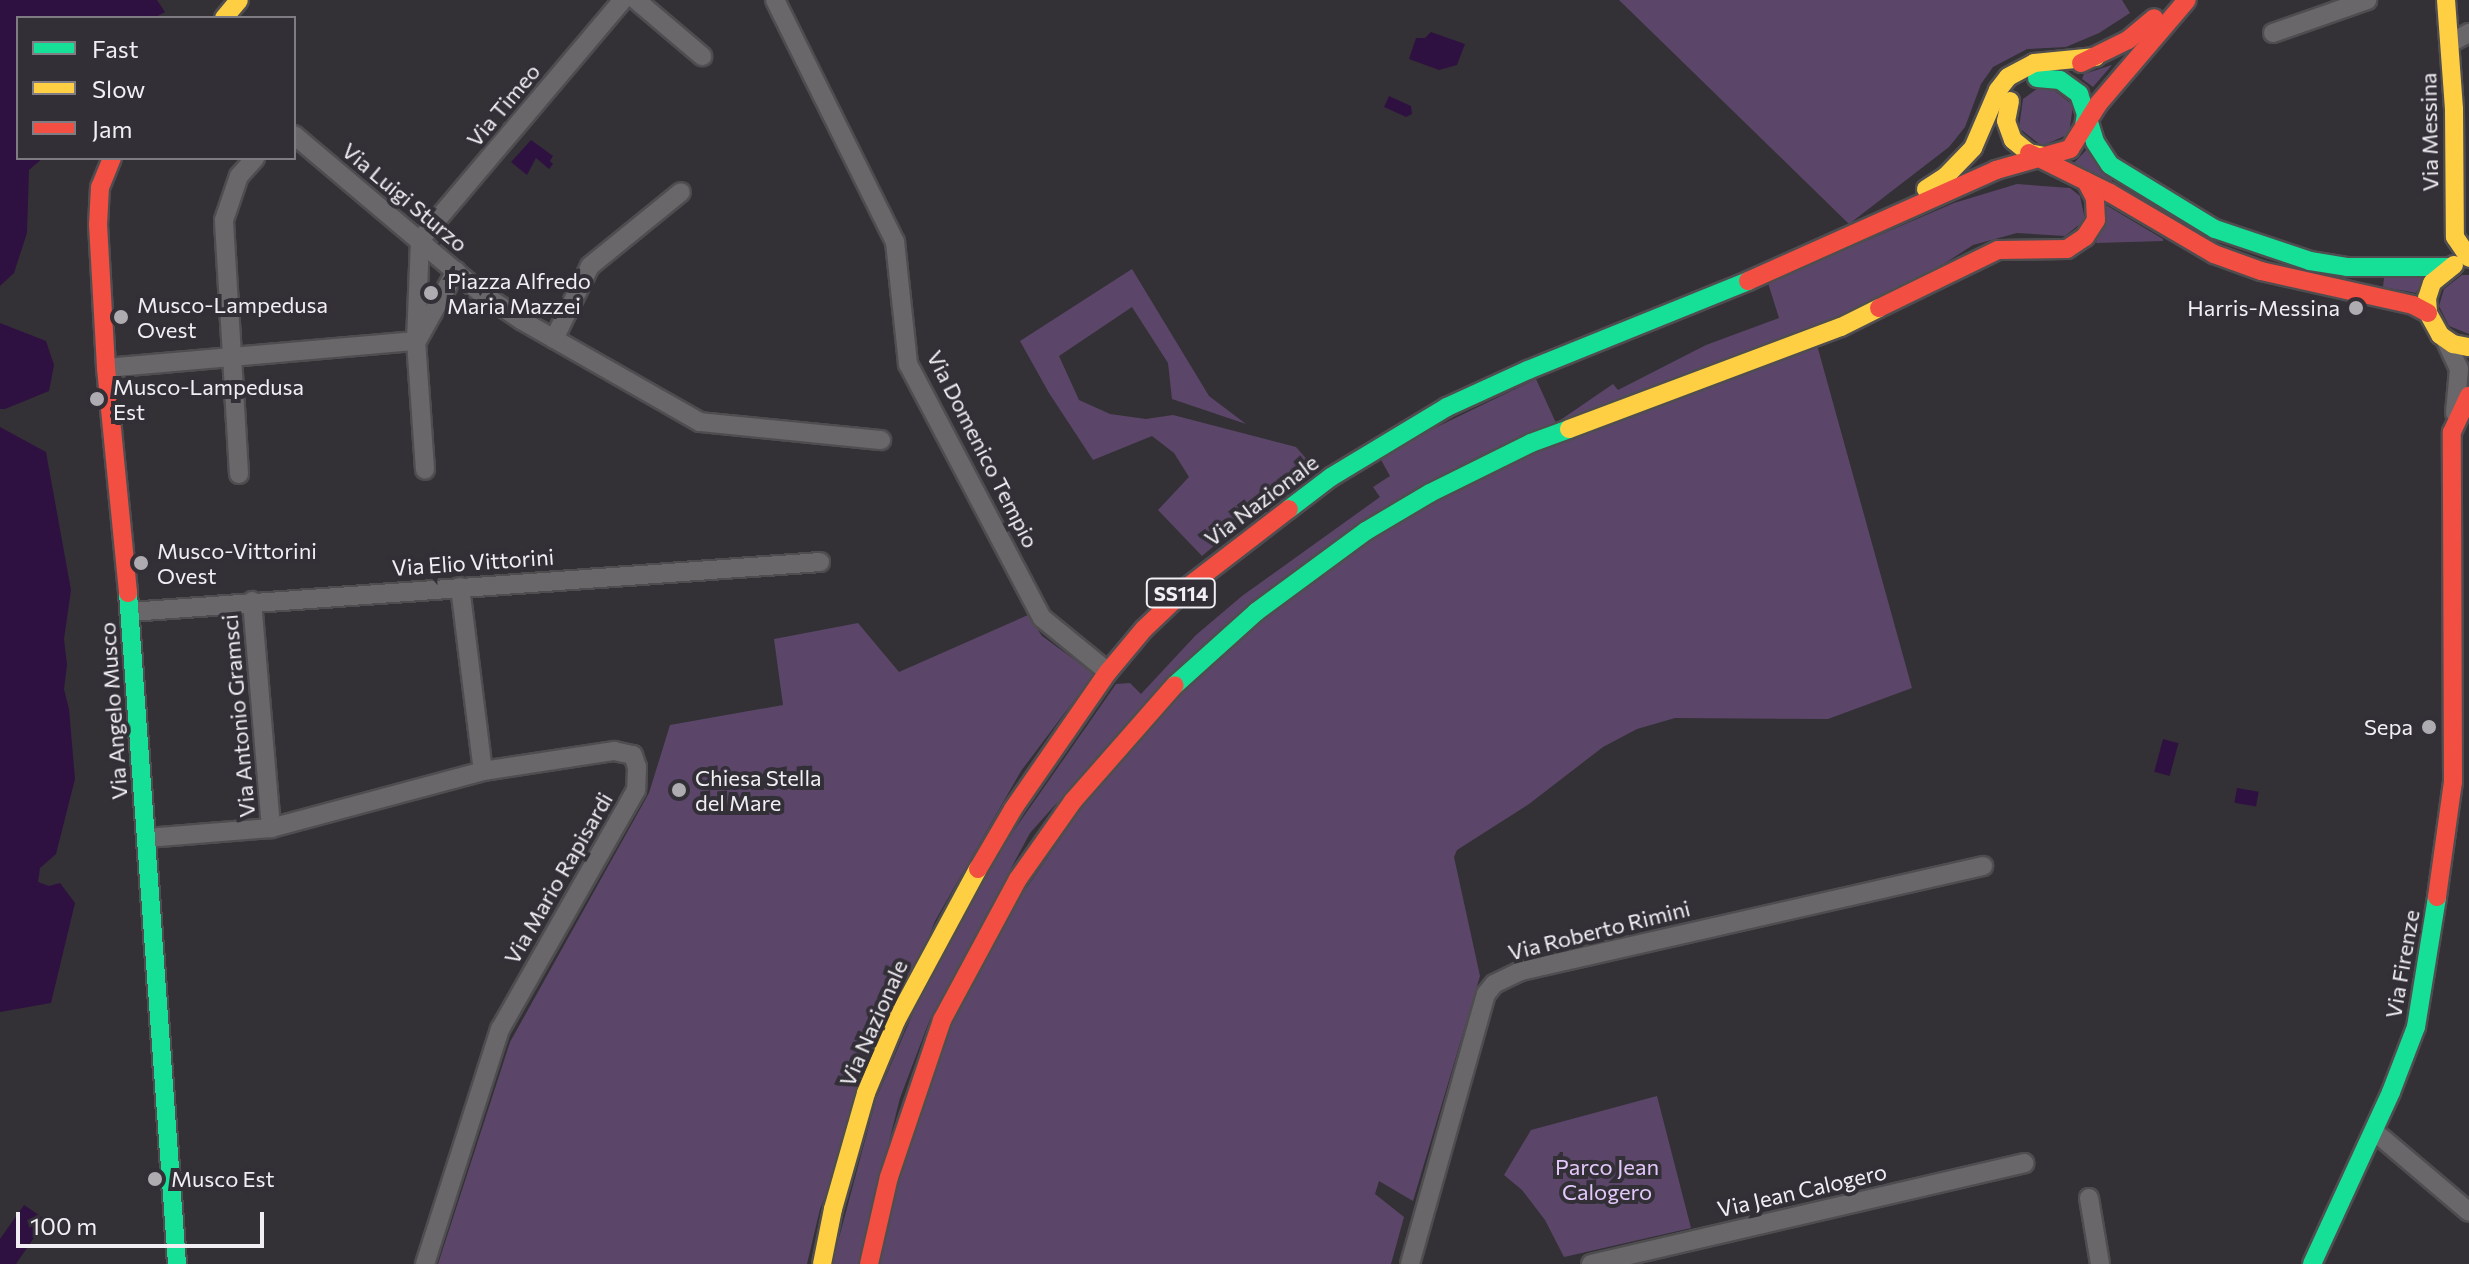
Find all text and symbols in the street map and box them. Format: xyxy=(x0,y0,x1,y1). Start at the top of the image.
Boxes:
legend xyxy=(16,16,296,160)
text: Fast xyxy=(92,34,139,63)
street label: Via Timeo xyxy=(461,58,545,152)
street label: Via Messina xyxy=(2415,72,2443,192)
text: Slow xyxy=(92,74,145,103)
text: Jam xyxy=(92,114,132,143)
street label: Via Luigi Sturzo xyxy=(337,137,473,257)
place label: Piazza Alfredo Maria Mazzei xyxy=(447,267,591,318)
marker: Piazza Alfredo Maria Mazzei xyxy=(422,284,440,302)
place label: Musco-Lampedusa Ovest xyxy=(137,291,328,342)
place label: Harris-Messina xyxy=(2187,295,2340,321)
marker: Harris-Messina xyxy=(2347,299,2365,317)
marker: Musco-Lampedusa Ovest xyxy=(112,308,130,326)
street label: Via Domenico Tempio xyxy=(922,346,1044,552)
place label: Musco-Lampedusa Est xyxy=(113,373,304,424)
marker: Musco-Lampedusa Est xyxy=(88,390,106,408)
street label: Via Nazionale xyxy=(1199,449,1323,551)
place label: Musco-Vittorini Ovest xyxy=(157,537,317,588)
street label: Via Elio Vittorini xyxy=(391,543,555,581)
marker: Musco-Vittorini Ovest xyxy=(132,554,150,572)
road number: SS114 xyxy=(1145,577,1217,609)
street label: Via Antonio Gramsci xyxy=(216,613,260,819)
street label: Via Angelo Musco xyxy=(94,621,132,801)
place label: Sepa xyxy=(2364,714,2413,740)
marker: Sepa xyxy=(2420,718,2438,736)
place label: Chiesa Stella del Mare xyxy=(695,764,821,816)
marker: Chiesa Stella del Mare xyxy=(670,781,688,799)
street label: Via Mario Rapisardi xyxy=(498,787,618,969)
street label: Via Roberto Rimini xyxy=(1505,895,1693,965)
street label: Via Firenze xyxy=(2379,908,2425,1020)
street label: Via Nazionale xyxy=(833,956,913,1090)
park label: Parco Jean Calogero xyxy=(1555,1153,1659,1204)
street label: Via Jean Calogero xyxy=(1715,1158,1889,1222)
place label: Musco Est xyxy=(171,1166,275,1192)
marker: Musco Est xyxy=(146,1170,164,1188)
scale bar xyxy=(20,1196,268,1246)
text: 100 m xyxy=(30,1211,97,1240)

